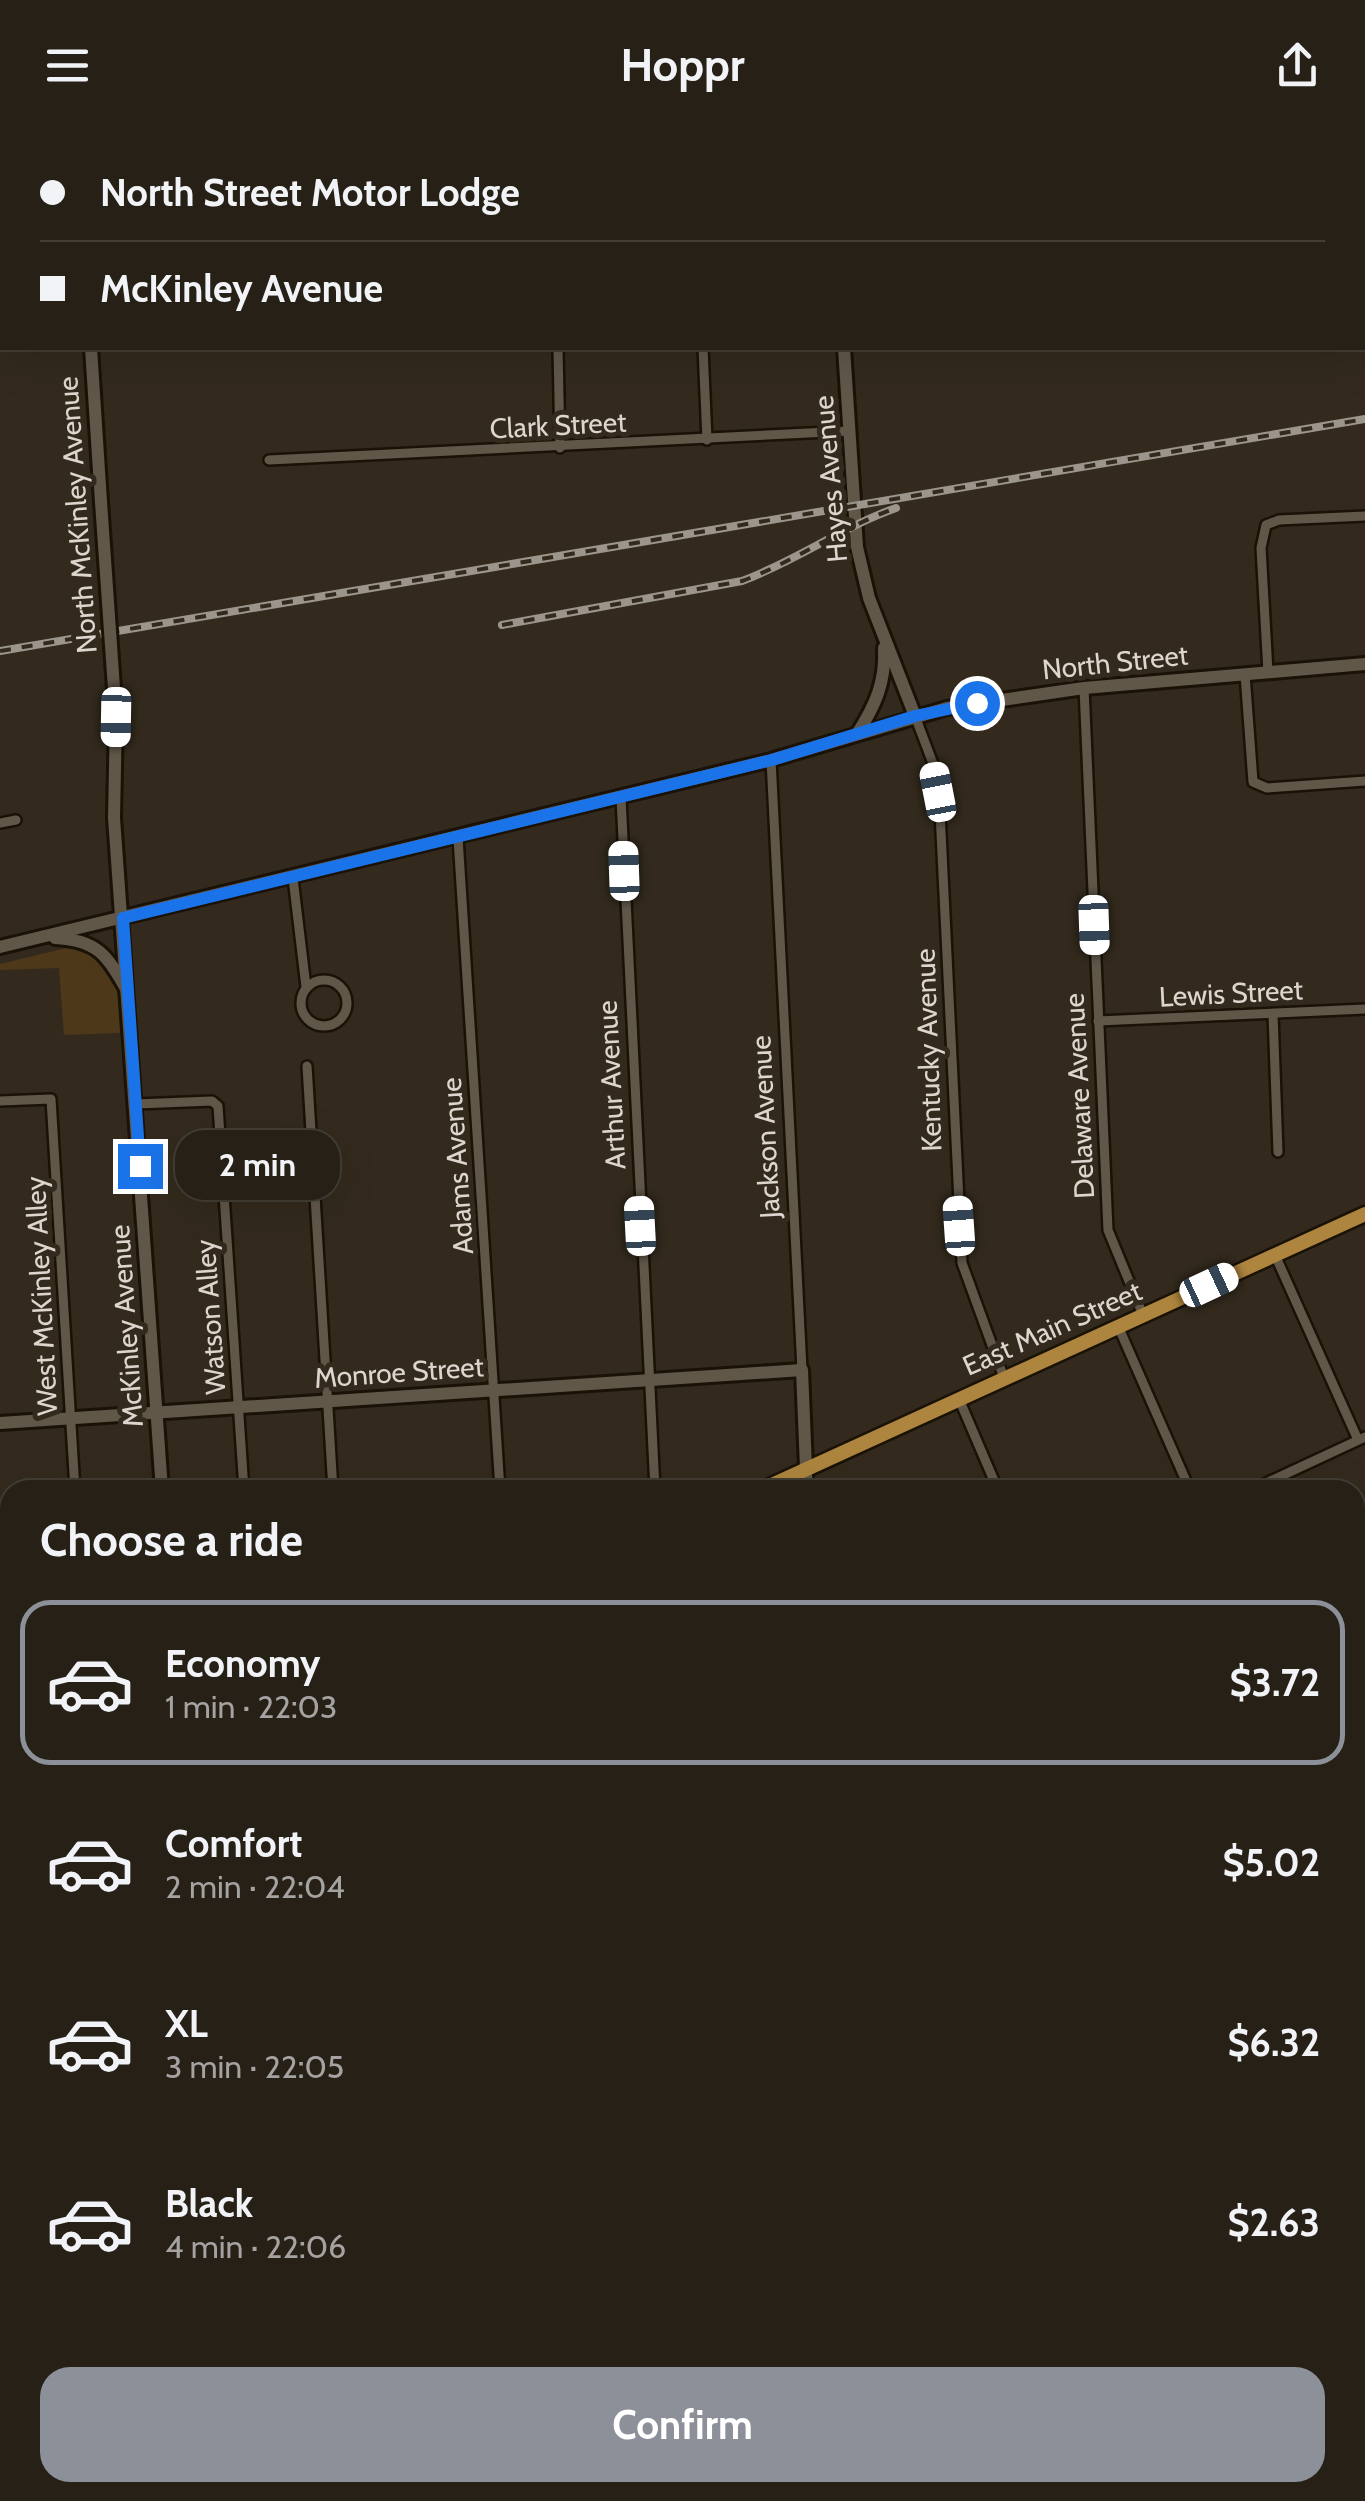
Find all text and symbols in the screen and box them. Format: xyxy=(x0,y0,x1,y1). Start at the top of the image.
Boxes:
icon: menu xyxy=(40,38,95,93)
text: Hoppr xyxy=(620,38,745,92)
icon: share xyxy=(1270,38,1325,93)
text: North Street Motor Lodge xyxy=(100,169,520,216)
text: McKinley Avenue xyxy=(100,265,383,312)
street label: North McKinley Avenue xyxy=(50,375,104,655)
street label: Hayes Avenue xyxy=(806,394,854,564)
street label: Clark Street xyxy=(489,404,627,446)
street label: North Street xyxy=(1040,637,1190,687)
route start xyxy=(955,681,1000,726)
car xyxy=(100,687,132,747)
car xyxy=(918,760,958,824)
car xyxy=(608,840,640,902)
car xyxy=(1078,894,1110,956)
street label: Kentucky Avenue xyxy=(907,948,949,1152)
street label: Lewis Street xyxy=(1158,972,1304,1014)
street label: Delaware Avenue xyxy=(1057,992,1101,1200)
street label: Arthur Avenue xyxy=(590,1000,632,1170)
street label: Jackson Avenue xyxy=(743,1035,787,1220)
street label: Adams Avenue xyxy=(434,1076,480,1256)
callout: 2 min xyxy=(175,1131,340,1201)
route end xyxy=(118,1144,163,1189)
text: 2 min xyxy=(219,1145,296,1184)
street label: West McKinley Alley xyxy=(18,1175,64,1417)
car xyxy=(623,1195,657,1257)
car xyxy=(942,1195,976,1257)
street label: McKinley Avenue xyxy=(102,1224,150,1428)
street label: Watson Alley xyxy=(188,1238,232,1396)
car xyxy=(1175,1259,1243,1311)
street label: East Main Street xyxy=(957,1273,1147,1383)
street label: Monroe Street xyxy=(313,1349,485,1395)
text: Choose a ride xyxy=(40,1513,303,1567)
icon: car xyxy=(45,1638,135,1728)
text: Economy xyxy=(165,1640,320,1687)
text: $3.72 xyxy=(1230,1659,1320,1706)
text: 1 min · 22:03 xyxy=(165,1687,337,1726)
icon: car xyxy=(45,1818,135,1908)
text: Comfort xyxy=(165,1820,302,1867)
text: $5.02 xyxy=(1223,1839,1320,1886)
text: 2 min · 22:04 xyxy=(165,1867,345,1906)
icon: car xyxy=(45,1998,135,2088)
text: XL xyxy=(165,2000,208,2047)
text: $6.32 xyxy=(1228,2019,1320,2066)
text: 3 min · 22:05 xyxy=(165,2047,344,2086)
icon: car xyxy=(45,2178,135,2268)
text: Black xyxy=(165,2180,253,2227)
text: $2.63 xyxy=(1228,2199,1320,2246)
text: 4 min · 22:06 xyxy=(165,2227,346,2266)
button: Confirm xyxy=(40,2367,1325,2482)

